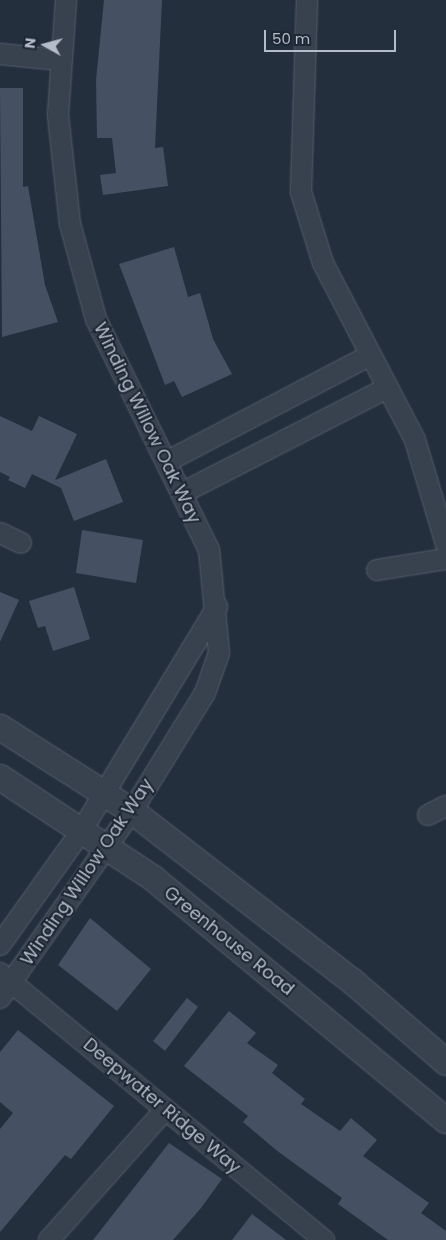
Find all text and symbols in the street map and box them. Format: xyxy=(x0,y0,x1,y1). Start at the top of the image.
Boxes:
north arrow xyxy=(20,20,70,70)
scale bar xyxy=(266,20,398,52)
text: 50 m xyxy=(272,28,310,49)
text: N xyxy=(20,37,41,50)
street label: Winding Willow Oak Way xyxy=(89,319,205,527)
street label: Winding Willow Oak Way xyxy=(16,774,158,970)
street label: Greenhouse Road xyxy=(160,882,298,1000)
street label: Deepwater Ridge Way xyxy=(79,1034,245,1178)

